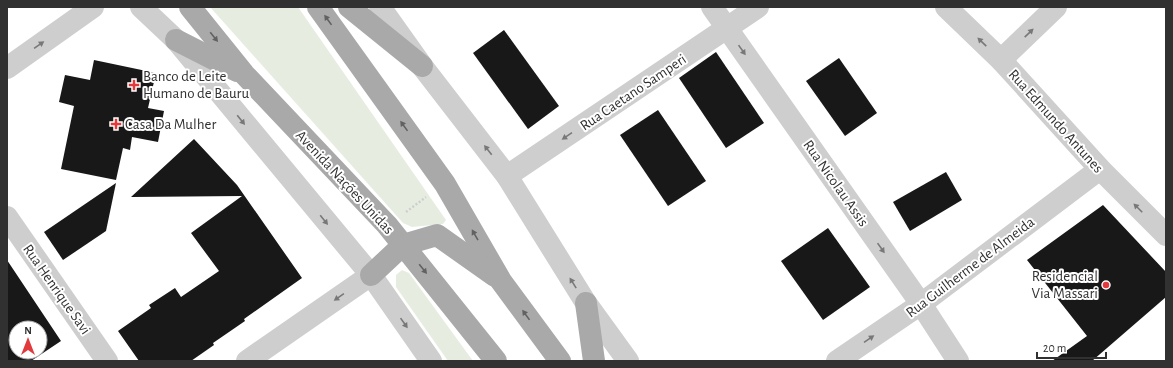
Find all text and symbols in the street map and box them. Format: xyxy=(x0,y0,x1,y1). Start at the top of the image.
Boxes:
one-way arrow xyxy=(324,15,332,26)
one-way arrow xyxy=(1024,29,1034,38)
one-way arrow xyxy=(210,32,219,43)
one-way arrow xyxy=(977,37,987,47)
one-way arrow xyxy=(34,41,44,49)
one-way arrow xyxy=(738,45,746,55)
street label: Rua Caetano Samperi xyxy=(577,51,689,133)
street label: Rua Edmundo Antunes xyxy=(1005,67,1106,176)
place label: Banco de Leite Humano de Bauru xyxy=(143,69,249,101)
marker: Banco de Leite Humano de Bauru xyxy=(128,79,140,91)
one-way arrow xyxy=(237,114,246,125)
place label: Casa Da Mulher xyxy=(125,117,216,132)
marker: Casa Da Mulher xyxy=(110,118,122,130)
one-way arrow xyxy=(400,121,408,131)
street label: Avenida Nações Unidas xyxy=(293,128,396,237)
one-way arrow xyxy=(562,132,572,140)
street label: Rua Nicolau Assis xyxy=(800,137,871,229)
one-way arrow xyxy=(484,145,492,156)
one-way arrow xyxy=(1134,203,1143,213)
street label: Rua Guilherme de Almeida xyxy=(903,214,1037,320)
one-way arrow xyxy=(320,215,328,226)
one-way arrow xyxy=(471,229,478,241)
street label: Rua Henrique Savi xyxy=(20,241,93,337)
one-way arrow xyxy=(877,243,885,253)
one-way arrow xyxy=(418,264,427,275)
place label: Residencial Via Massari xyxy=(1032,269,1098,301)
one-way arrow xyxy=(570,277,577,289)
marker: Residencial Via Massari xyxy=(1101,280,1111,290)
one-way arrow xyxy=(333,294,344,301)
one-way arrow xyxy=(522,310,530,320)
one-way arrow xyxy=(400,317,408,328)
north arrow xyxy=(8,320,48,360)
text: N xyxy=(24,325,32,336)
scale bar xyxy=(1037,334,1106,360)
one-way arrow xyxy=(864,335,875,343)
text: 20 m xyxy=(1043,342,1066,354)

